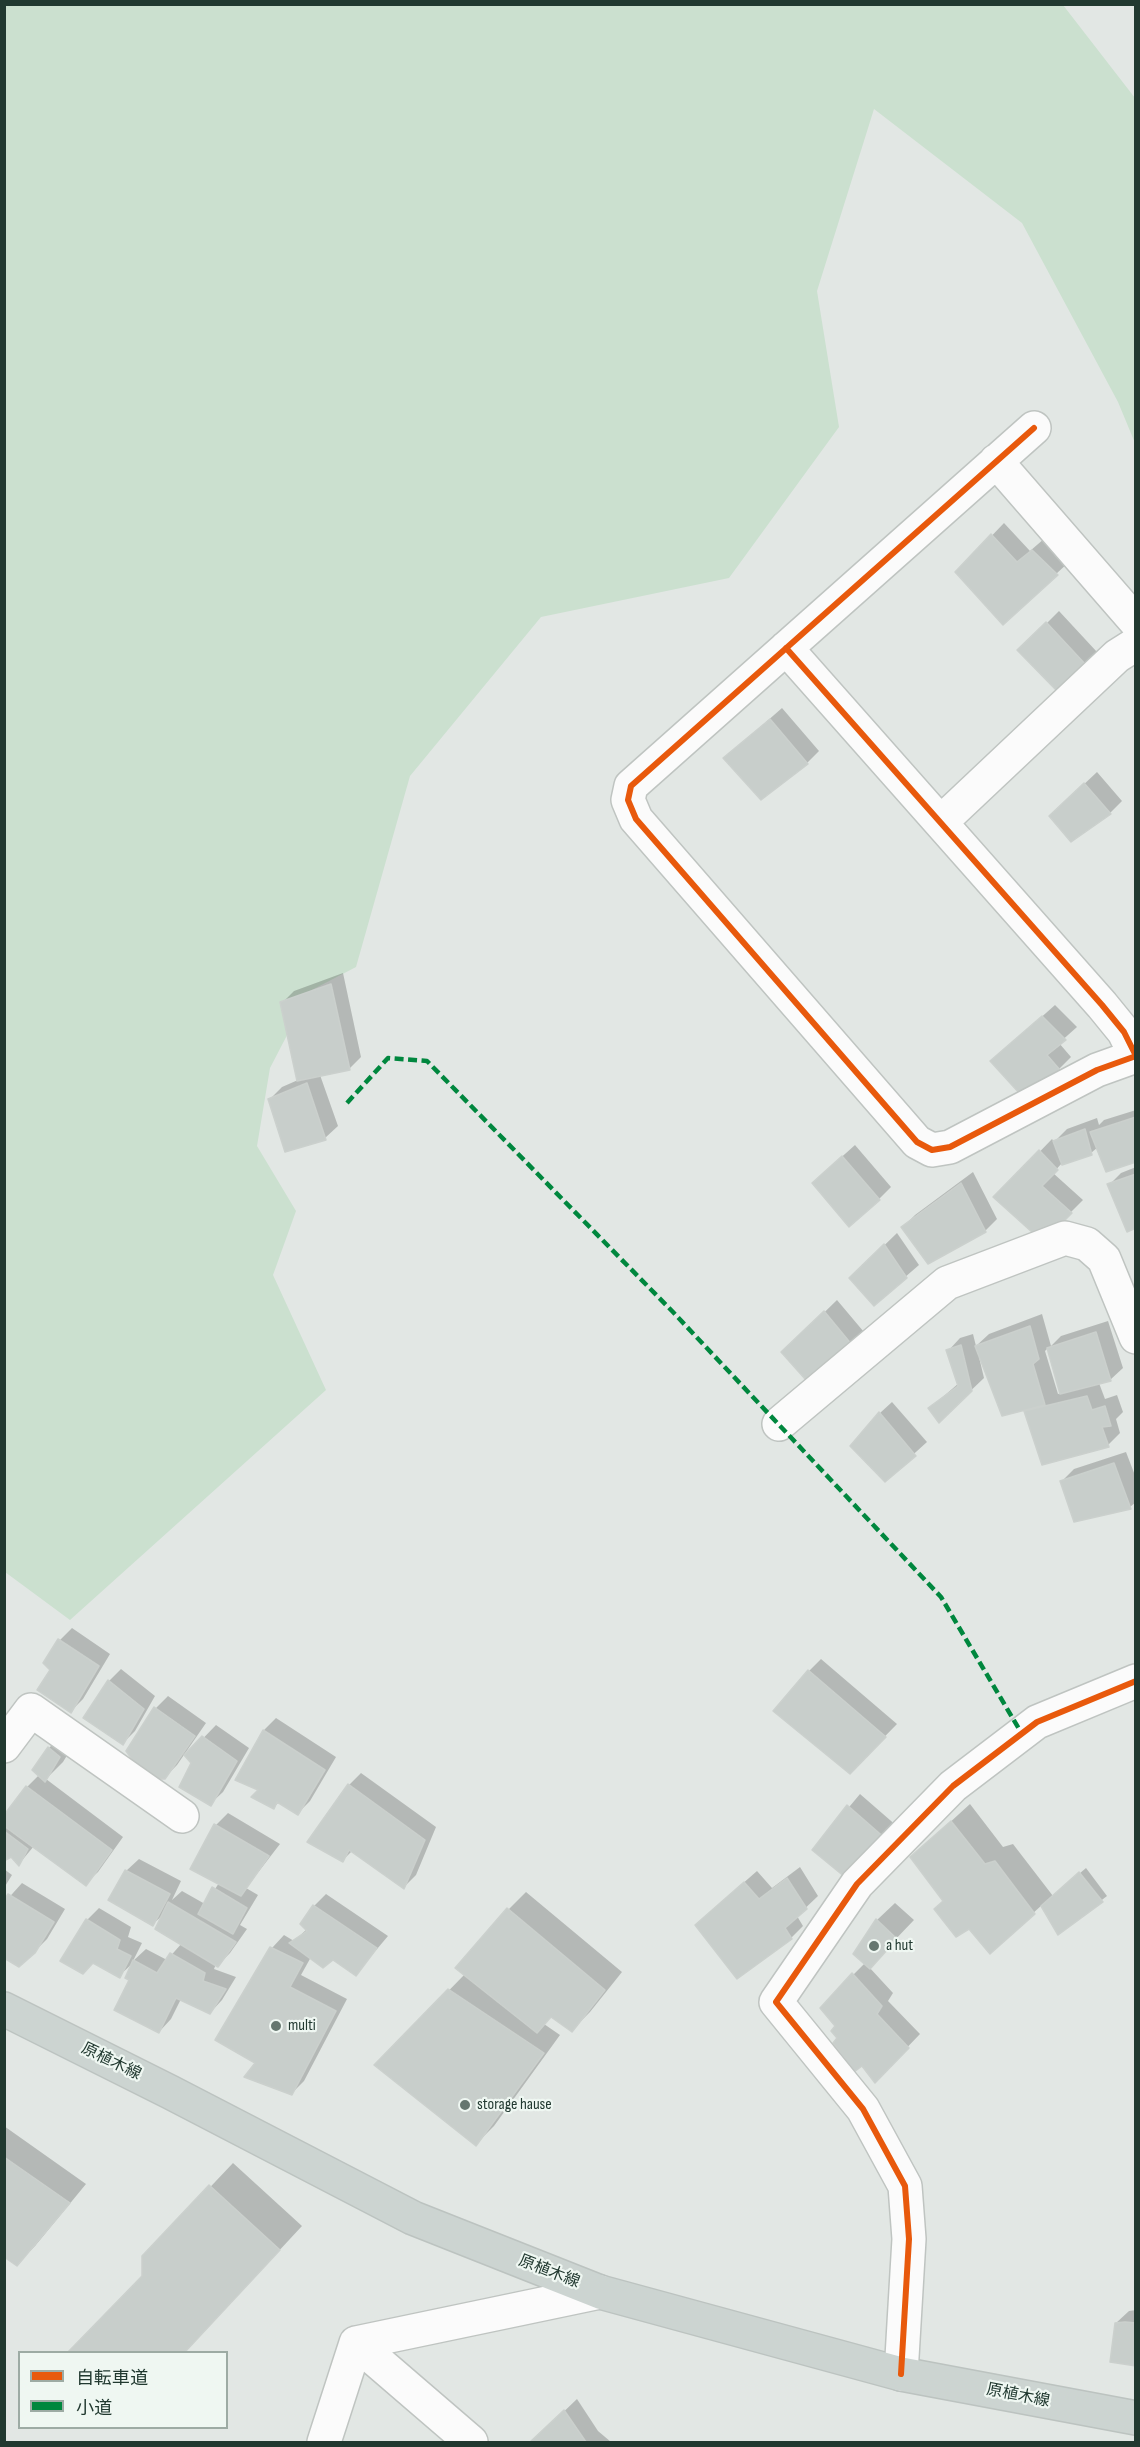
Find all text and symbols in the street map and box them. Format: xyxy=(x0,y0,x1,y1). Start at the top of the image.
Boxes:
place label: a hut xyxy=(886,1936,913,1956)
marker: a hut xyxy=(867,1939,881,1953)
place label: multi xyxy=(288,2016,316,2036)
marker: multi xyxy=(269,2019,283,2033)
street label: 原植木線 xyxy=(78,2039,144,2085)
place label: storage hause xyxy=(477,2095,552,2115)
marker: storage hause xyxy=(458,2098,472,2112)
street label: 原植木線 xyxy=(516,2252,582,2292)
legend xyxy=(18,2351,228,2429)
text: 自転車道 xyxy=(76,2368,148,2389)
street label: 原植木線 xyxy=(985,2380,1051,2412)
text: 小道 xyxy=(76,2398,112,2419)

